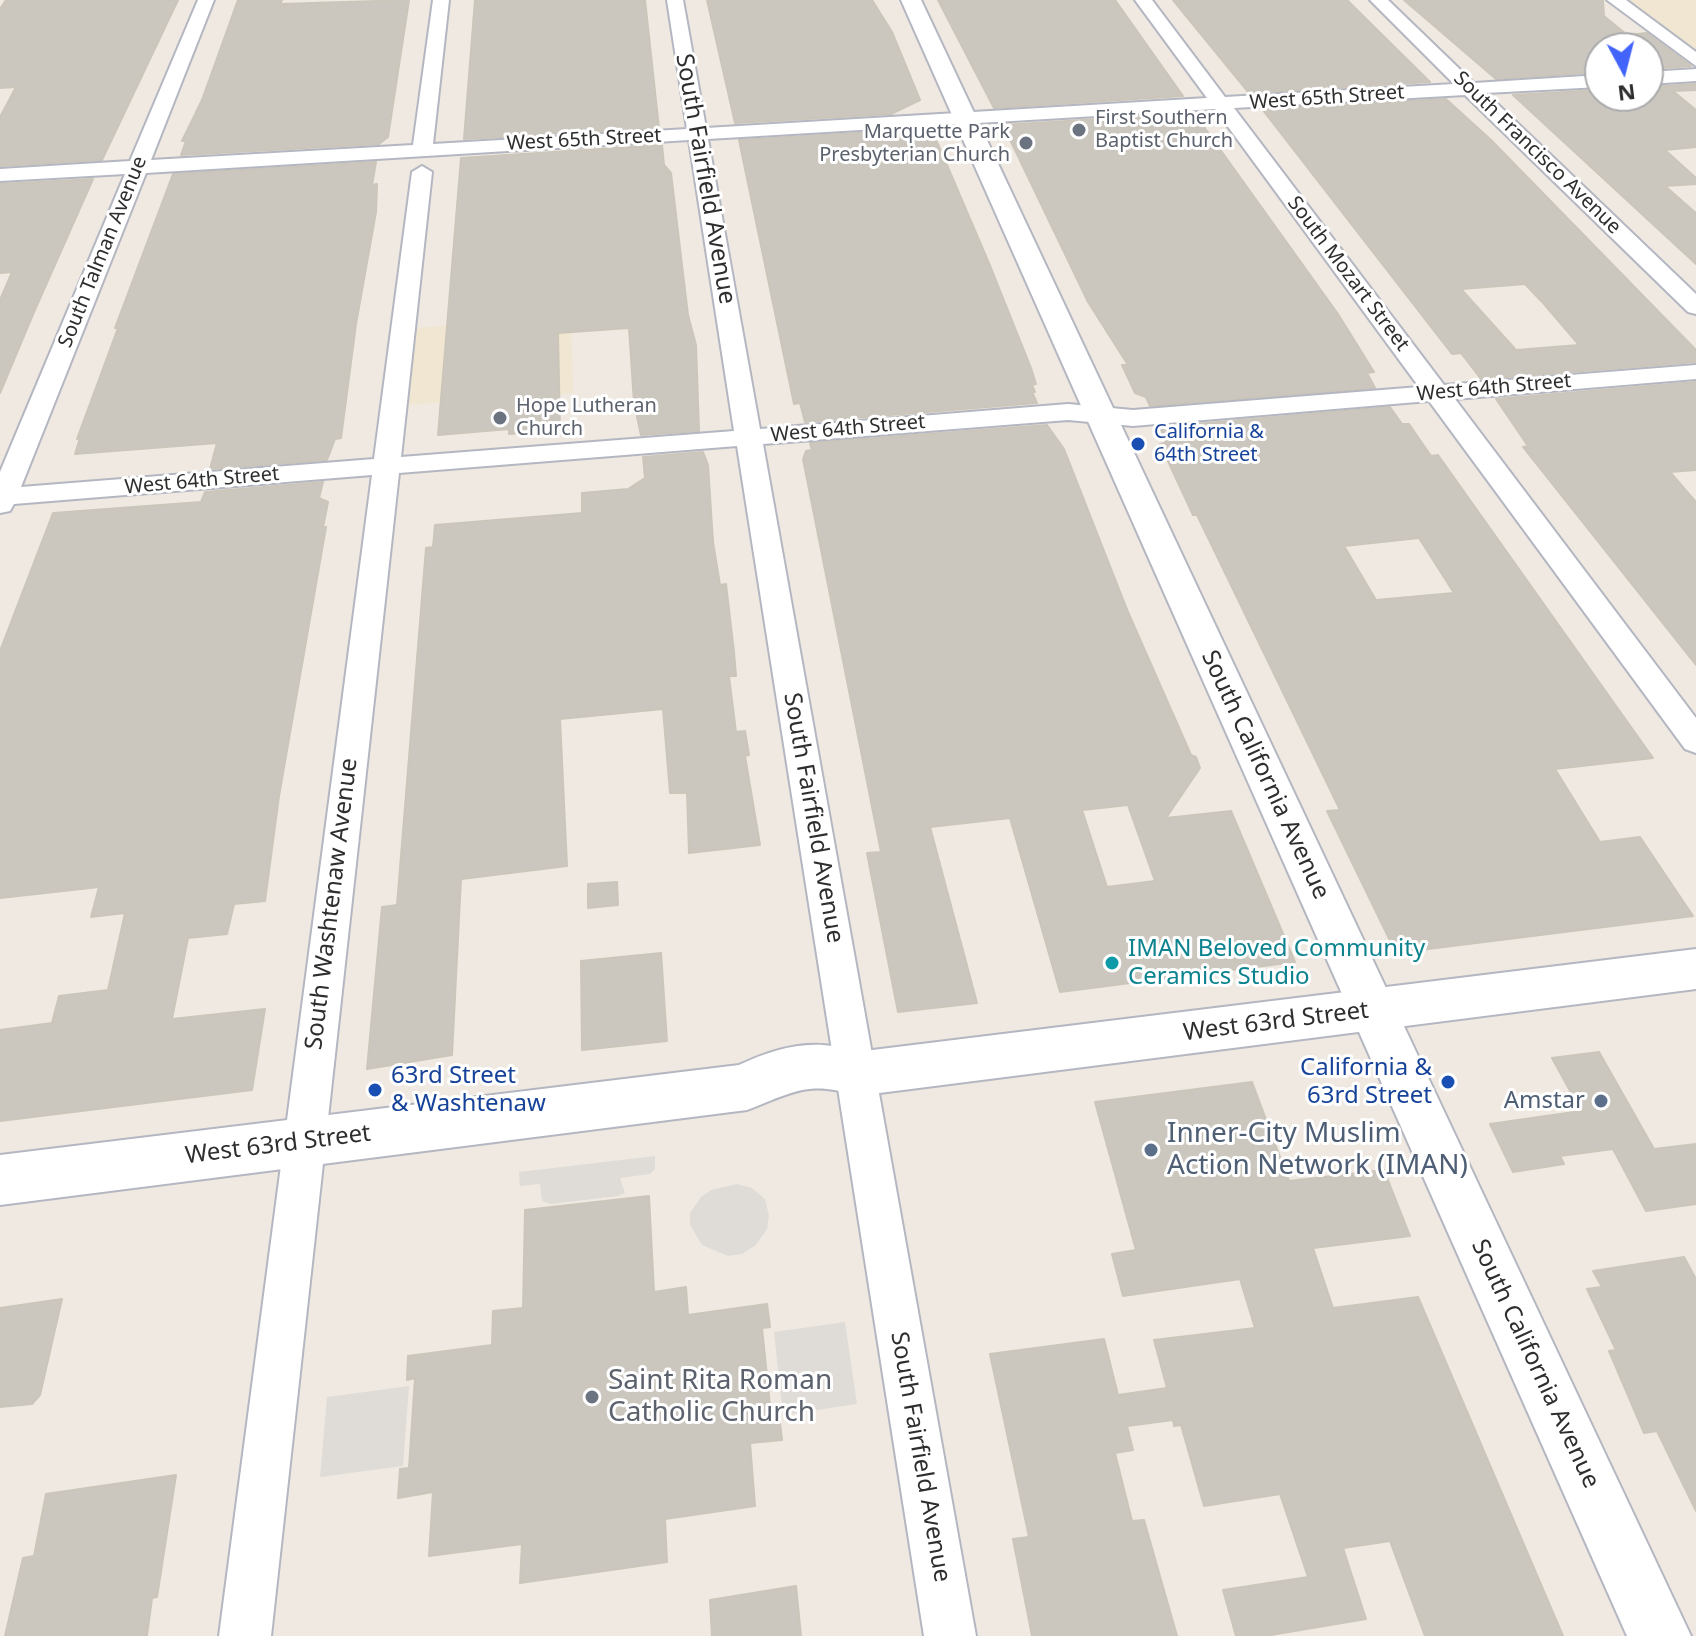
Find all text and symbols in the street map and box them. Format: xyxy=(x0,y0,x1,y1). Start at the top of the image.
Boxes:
north arrow xyxy=(1584,32,1664,112)
street label: South Fairfield Avenue xyxy=(669,52,741,306)
street label: South Francisco Avenue xyxy=(1448,67,1626,239)
text: N xyxy=(1616,78,1637,110)
street label: West 65th Street xyxy=(1249,81,1405,115)
place label: First Southern Baptist Church xyxy=(1095,106,1233,153)
place label: Marquette Park Presbyterian Church xyxy=(819,120,1010,167)
marker: First Southern Baptist Church xyxy=(1070,121,1088,139)
street label: West 65th Street xyxy=(506,124,662,156)
marker: Marquette Park Presbyterian Church xyxy=(1017,134,1035,152)
street label: South Talman Avenue xyxy=(54,153,152,351)
street label: South Mozart Street xyxy=(1282,192,1414,356)
street label: West 64th Street xyxy=(1416,369,1572,407)
place label: Hope Lutheran Church xyxy=(516,394,657,441)
marker: Hope Lutheran Church xyxy=(491,409,509,427)
street label: West 64th Street xyxy=(770,410,926,448)
place label: California & 64th Street xyxy=(1154,420,1264,467)
marker: California & 64th Street xyxy=(1129,435,1147,453)
street label: West 64th Street xyxy=(124,462,280,500)
street label: South California Avenue xyxy=(1195,646,1335,904)
street label: South Fairfield Avenue xyxy=(777,691,849,945)
street label: South Washtenaw Avenue xyxy=(300,756,364,1052)
place label: IMAN Beloved Community Ceramics Studio xyxy=(1128,935,1425,991)
marker: IMAN Beloved Community Ceramics Studio xyxy=(1103,954,1121,972)
street label: West 63rd Street xyxy=(1182,996,1370,1048)
place label: California & 63rd Street xyxy=(1300,1054,1432,1110)
place label: 63rd Street & Washtenaw xyxy=(391,1062,546,1118)
marker: California & 63rd Street xyxy=(1439,1073,1457,1091)
marker: 63rd Street & Washtenaw xyxy=(366,1081,384,1099)
place label: Amstar xyxy=(1504,1087,1585,1115)
marker: Amstar xyxy=(1592,1092,1610,1110)
place label: Inner-City Muslim Action Network (IMAN) xyxy=(1167,1117,1468,1183)
street label: West 63rd Street xyxy=(184,1119,372,1171)
marker: Inner-City Muslim Action Network (IMAN) xyxy=(1142,1141,1160,1159)
street label: South California Avenue xyxy=(1465,1235,1605,1493)
street label: South Fairfield Avenue xyxy=(884,1330,956,1584)
place label: Saint Rita Roman Catholic Church xyxy=(608,1364,832,1430)
marker: Saint Rita Roman Catholic Church xyxy=(583,1388,601,1406)

